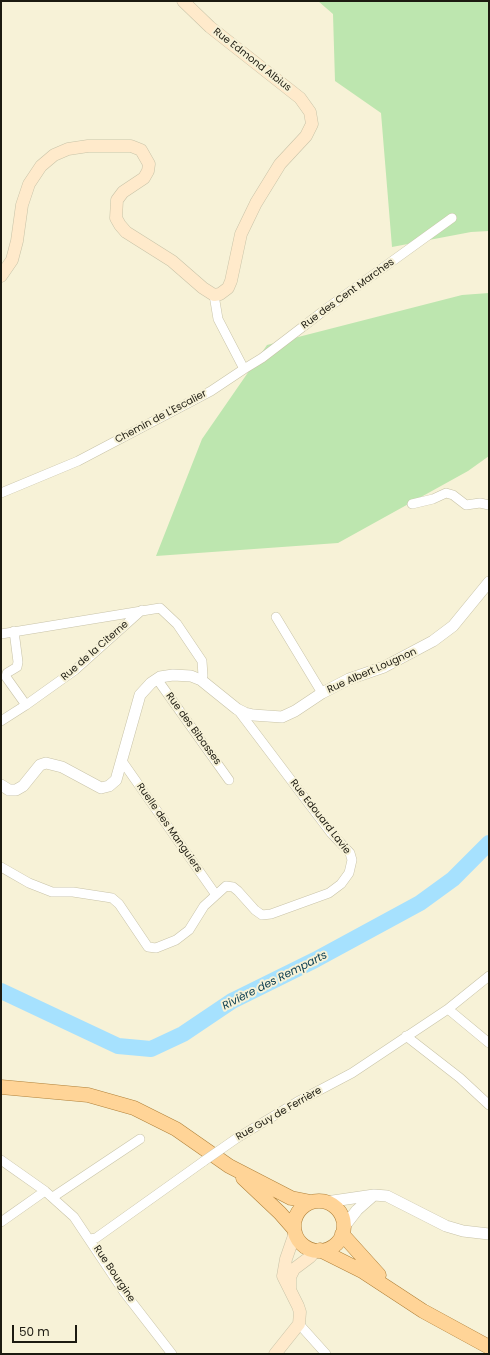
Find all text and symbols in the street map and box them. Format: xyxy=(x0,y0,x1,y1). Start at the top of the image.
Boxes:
street label: Rue Edmond Albius xyxy=(211,26,293,94)
street label: Rue des Cent Marches xyxy=(299,256,397,332)
street label: Chemin de L'Escalier xyxy=(113,388,209,446)
street label: Rue de la Citerne xyxy=(59,619,131,683)
street label: Rue Albert Lougnon xyxy=(325,646,419,696)
street label: Rue des Bibasses xyxy=(163,691,223,767)
street label: Rue Edouard Lavie xyxy=(287,777,353,857)
street label: Ruelle des Manguiers xyxy=(134,781,204,875)
water label: Rivière des Remparts xyxy=(220,949,330,1013)
street label: Rue Guy de Ferrière xyxy=(234,1085,324,1143)
street label: Rue Bourgine xyxy=(91,1243,137,1305)
scale bar xyxy=(14,1317,79,1343)
text: 50 m xyxy=(19,1323,50,1340)

